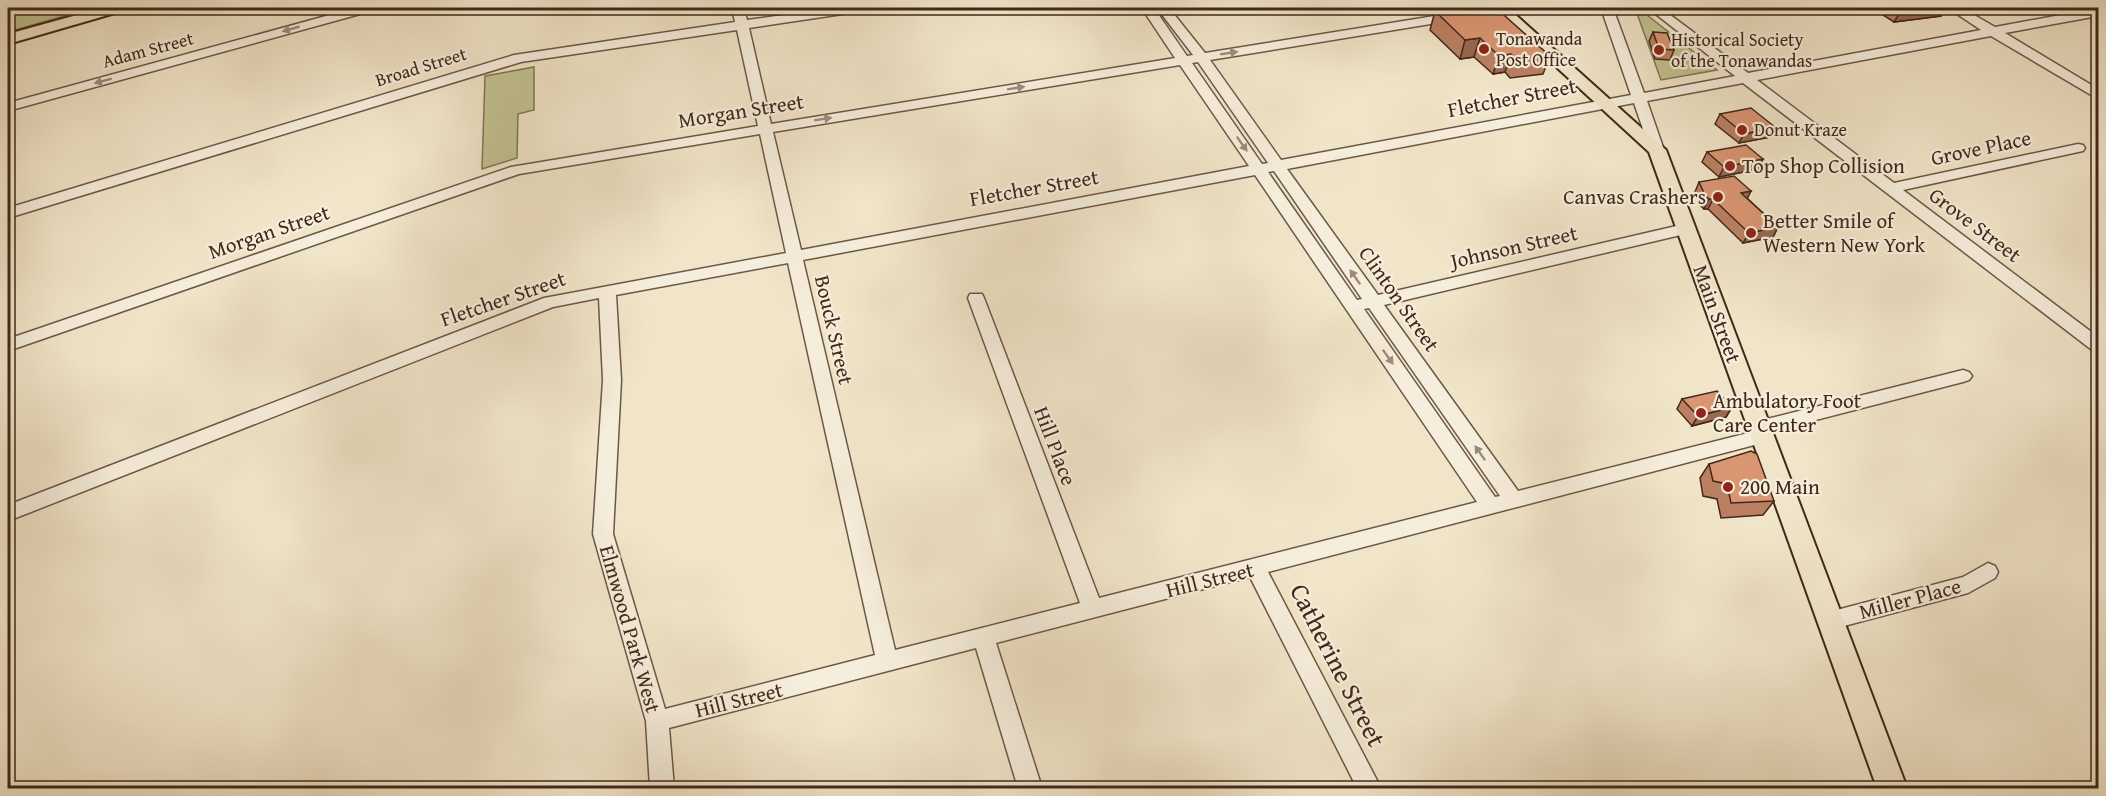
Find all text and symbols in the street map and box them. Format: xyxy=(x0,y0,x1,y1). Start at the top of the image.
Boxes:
street label: Adam Street xyxy=(99,24,197,75)
one-way arrow xyxy=(282,25,300,34)
place label: Tonawanda Post Office xyxy=(1496,25,1583,73)
place label: Historical Society of the Tonawandas xyxy=(1671,26,1812,74)
street label: Broad Street xyxy=(372,40,470,93)
marker: Tonawanda Post Office xyxy=(1477,42,1491,56)
marker: Historical Society of the Tonawandas xyxy=(1652,43,1666,57)
one-way arrow xyxy=(1219,48,1238,57)
street label: Fletcher Street xyxy=(1445,70,1579,125)
one-way arrow xyxy=(94,77,112,86)
one-way arrow xyxy=(1006,83,1025,92)
street label: Morgan Street xyxy=(676,85,806,136)
one-way arrow xyxy=(814,114,833,123)
place label: Donut Kraze xyxy=(1754,116,1847,143)
street label: Grove Place xyxy=(1928,122,2034,173)
marker: Donut Kraze xyxy=(1735,123,1749,137)
one-way arrow xyxy=(1236,136,1248,152)
place label: Top Shop Collision xyxy=(1742,150,1905,181)
marker: Top Shop Collision xyxy=(1723,159,1737,173)
street label: Fletcher Street xyxy=(967,161,1101,214)
street label: Grove Street xyxy=(1923,180,2028,270)
place label: Canvas Crashers xyxy=(1563,181,1706,212)
marker: Canvas Crashers xyxy=(1711,190,1725,204)
street label: Morgan Street xyxy=(204,196,334,267)
place label: Better Smile of Western New York xyxy=(1763,205,1925,260)
street label: Johnson Street xyxy=(1444,217,1581,277)
marker: Better Smile of Western New York xyxy=(1744,226,1758,240)
street label: Clinton Street xyxy=(1352,240,1448,358)
street label: Main Street xyxy=(1685,260,1750,368)
street label: Fletcher Street xyxy=(436,262,570,334)
one-way arrow xyxy=(1350,269,1361,285)
street label: Bouck Street xyxy=(807,272,862,388)
one-way arrow xyxy=(1382,349,1393,365)
place label: Ambulatory Foot Care Center xyxy=(1713,385,1862,440)
street label: Hill Place xyxy=(1026,402,1085,490)
marker: Ambulatory Foot Care Center xyxy=(1694,406,1708,420)
one-way arrow xyxy=(1474,446,1486,462)
place label: 200 Main xyxy=(1740,471,1820,502)
marker: 200 Main xyxy=(1721,480,1735,494)
street label: Elmwood Park West xyxy=(592,541,669,717)
street label: Hill Street xyxy=(1163,554,1258,605)
street label: Miller Place xyxy=(1855,570,1964,627)
street label: Catherine Street xyxy=(1281,576,1396,753)
street label: Hill Street xyxy=(692,674,787,725)

